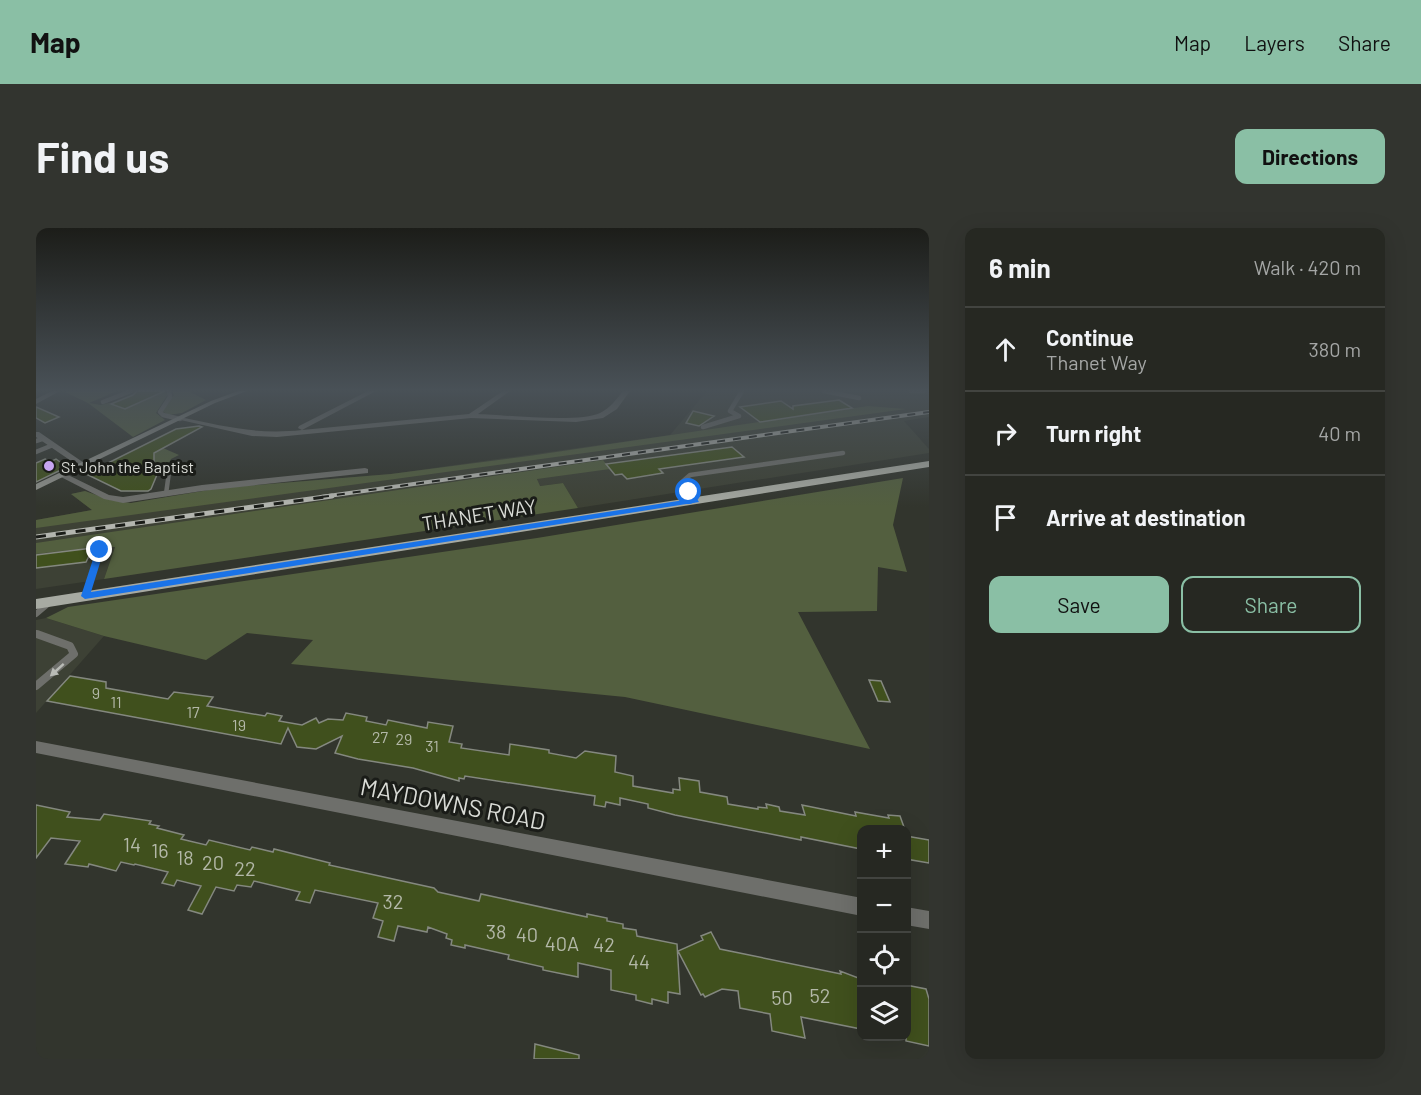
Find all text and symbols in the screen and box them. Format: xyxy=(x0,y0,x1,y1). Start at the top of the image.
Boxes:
text: Map xyxy=(30,25,81,59)
text: Map xyxy=(1174,30,1211,55)
text: Layers xyxy=(1244,30,1305,55)
text: Share xyxy=(1338,30,1391,55)
button: Directions xyxy=(1235,129,1385,184)
text: Find us xyxy=(36,131,169,181)
text: 6 min xyxy=(989,252,1051,283)
text: Walk · 420 m xyxy=(1254,255,1361,279)
text: Continue xyxy=(1046,324,1134,350)
icon: ahead xyxy=(989,333,1022,366)
text: 380 m xyxy=(1308,337,1361,361)
text: Thanet Way xyxy=(1046,350,1147,374)
icon: right xyxy=(989,417,1022,450)
text: Turn right xyxy=(1046,420,1141,446)
text: 40 m xyxy=(1318,421,1361,445)
place label: St John the Baptist xyxy=(61,457,194,476)
marker: St John the Baptist xyxy=(42,459,56,473)
route start xyxy=(675,478,701,504)
street label: THANET WAY xyxy=(420,493,538,535)
icon: arrive xyxy=(989,501,1022,534)
text: Arrive at destination xyxy=(1046,504,1245,530)
route end xyxy=(86,536,112,562)
button: Save xyxy=(989,576,1169,633)
button: Share xyxy=(1181,576,1361,633)
one-way arrow xyxy=(50,663,65,676)
house number: 9 xyxy=(92,683,100,702)
house number: 11 xyxy=(110,692,122,711)
house number: 17 xyxy=(186,702,200,721)
house number: 19 xyxy=(232,715,246,734)
house number: 27 xyxy=(372,727,388,746)
house number: 29 xyxy=(396,729,412,748)
house number: 31 xyxy=(425,736,439,755)
street label: MAYDOWNS ROAD xyxy=(358,771,548,835)
map controls xyxy=(857,825,911,1041)
button: + xyxy=(857,825,911,879)
house number: 14 xyxy=(123,832,141,856)
house number: 16 xyxy=(151,838,169,862)
house number: 18 xyxy=(176,845,194,869)
house number: 20 xyxy=(202,850,224,874)
house number: 22 xyxy=(234,856,256,880)
button: − xyxy=(857,879,911,933)
house number: 32 xyxy=(382,889,404,913)
house number: 38 xyxy=(486,919,506,943)
house number: 40 xyxy=(516,922,538,946)
house number: 40A xyxy=(545,931,579,955)
house number: 42 xyxy=(593,932,615,956)
button: locate xyxy=(857,933,911,987)
house number: 44 xyxy=(628,949,650,973)
house number: 52 xyxy=(810,983,831,1007)
house number: 50 xyxy=(771,985,793,1009)
button: layers xyxy=(857,987,911,1041)

